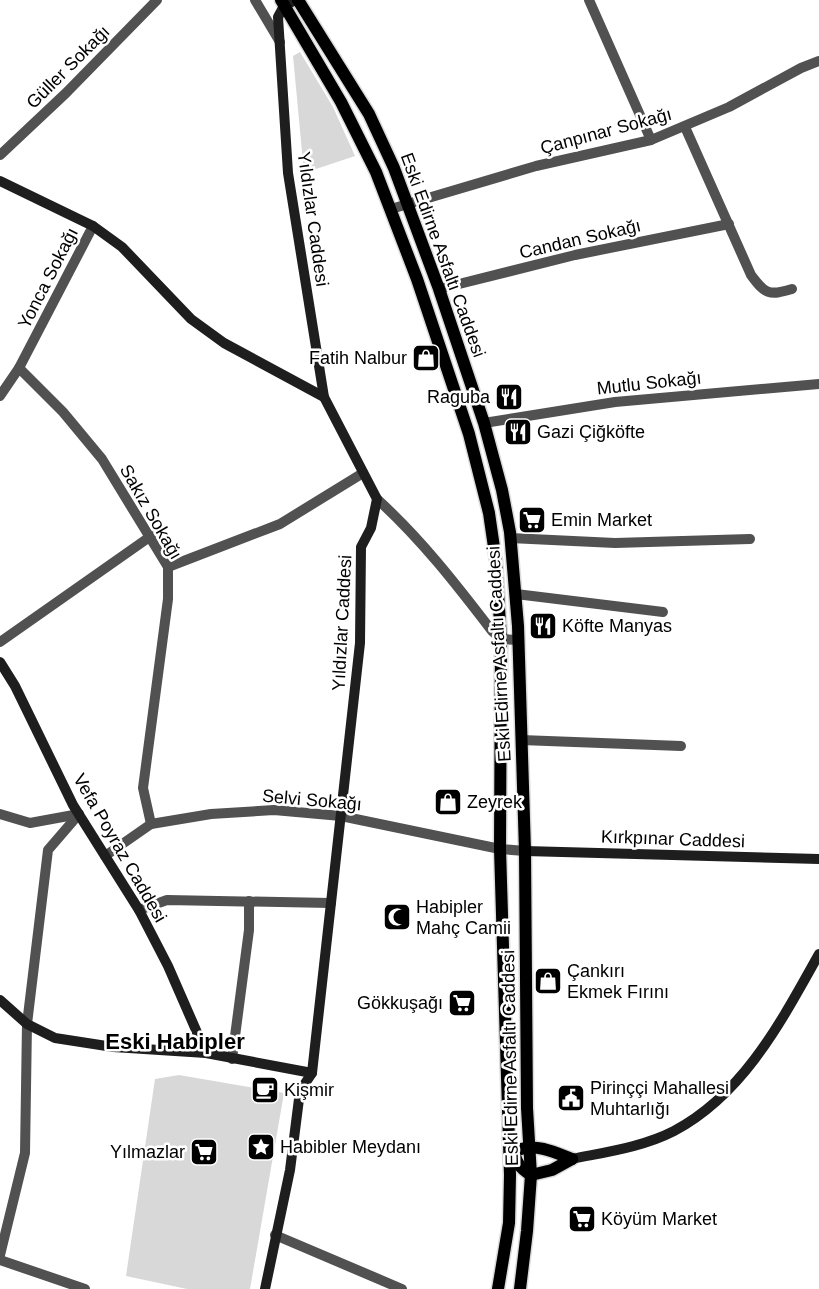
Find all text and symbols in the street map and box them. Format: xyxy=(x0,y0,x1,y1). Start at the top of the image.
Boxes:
street label: Güller Sokağı xyxy=(22,21,114,113)
street label: Çanpınar Sokağı xyxy=(538,104,674,158)
street label: Yıldızlar Caddesi xyxy=(294,150,332,288)
street label: Eski Edirne Asfaltı Caddesi xyxy=(397,150,489,360)
street label: Candan Sokağı xyxy=(517,215,643,263)
street label: Yonca Sokağı xyxy=(14,224,82,332)
shop icon: Fatih Nalbur xyxy=(411,343,441,373)
place label: Fatih Nalbur xyxy=(309,348,407,368)
street label: Mutlu Sokağı xyxy=(596,368,702,398)
restaurant icon: Raguba xyxy=(494,382,524,412)
place label: Raguba xyxy=(427,387,491,407)
restaurant icon: Gazi Çiğköfte xyxy=(503,417,533,447)
place label: Gazi Çiğköfte xyxy=(537,422,645,442)
street label: Sakız Sokağı xyxy=(116,461,186,563)
supermarket icon: Emin Market xyxy=(517,505,547,535)
place label: Emin Market xyxy=(551,510,652,530)
street label: Eski Edirne Asfaltı Caddesi xyxy=(483,546,515,762)
street label: Yıldızlar Caddesi xyxy=(328,555,356,691)
restaurant icon: Köfte Manyas xyxy=(528,611,558,641)
place label: Köfte Manyas xyxy=(562,616,672,636)
street label: Vefa Poyraz Caddesi xyxy=(69,770,171,926)
street label: Selvi Sokağı xyxy=(261,786,363,814)
shop icon: Zeyrek xyxy=(433,787,463,817)
place label: Zeyrek xyxy=(467,792,523,812)
street label: Kırkpınar Caddesi xyxy=(601,826,745,852)
place label: Habipler Mahç Camii xyxy=(416,897,511,938)
mosque icon: Habipler Mahç Camii xyxy=(382,902,412,932)
street label: Eski Edirne Asfaltı Caddesi xyxy=(498,950,522,1166)
place label: Çankırı Ekmek Fırını xyxy=(567,961,669,1002)
shop icon: Çankırı Ekmek Fırını xyxy=(533,966,563,996)
supermarket icon: Gökkuşağı xyxy=(447,988,477,1018)
place label: Gökkuşağı xyxy=(357,993,443,1013)
district label: Eski Habipler xyxy=(105,1029,245,1054)
cafe icon: Kişmir xyxy=(250,1075,280,1105)
place label: Pirinççi Mahallesi Muhtarlığı xyxy=(590,1078,729,1119)
place label: Kişmir xyxy=(284,1080,334,1100)
public building icon: Pirinççi Mahallesi Muhtarlığı xyxy=(556,1083,586,1113)
place icon: Habibler Meydanı xyxy=(246,1132,276,1162)
supermarket icon: Yılmazlar xyxy=(189,1137,219,1167)
place label: Habibler Meydanı xyxy=(280,1137,421,1157)
place label: Yılmazlar xyxy=(110,1142,185,1162)
supermarket icon: Köyüm Market xyxy=(567,1204,597,1234)
place label: Köyüm Market xyxy=(601,1209,717,1229)

